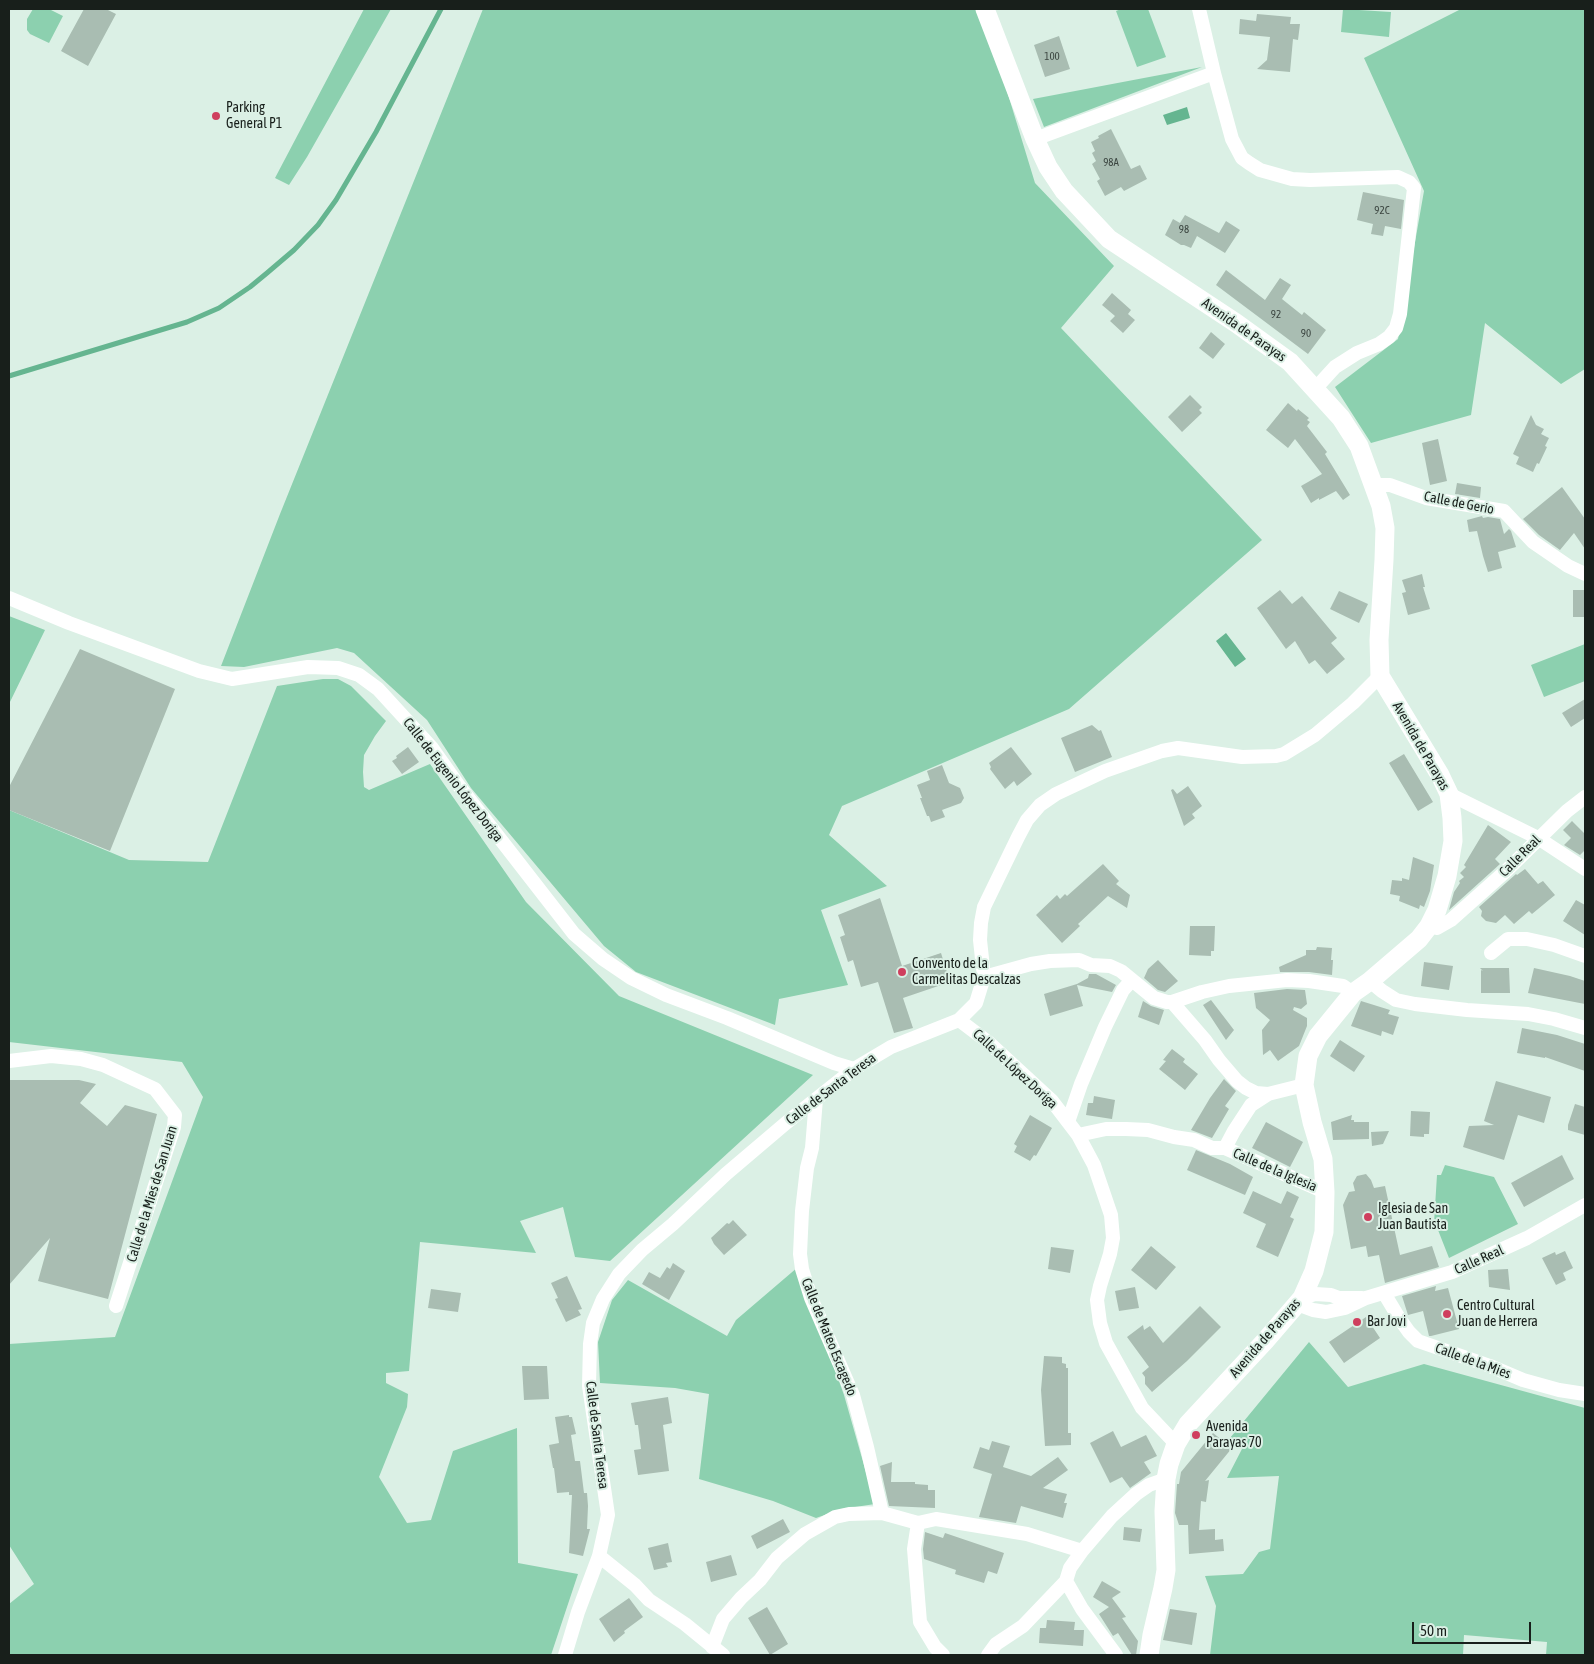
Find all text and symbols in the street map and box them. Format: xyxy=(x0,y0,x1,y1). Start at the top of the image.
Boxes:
house number: 100 xyxy=(1044,50,1060,64)
place label: Parking General P1 xyxy=(226,100,282,132)
marker: Parking General P1 xyxy=(210,110,222,122)
house number: 98A xyxy=(1103,156,1119,170)
house number: 92C xyxy=(1374,204,1390,218)
house number: 98 xyxy=(1179,223,1189,237)
street label: Avenida de Parayas xyxy=(1198,295,1290,365)
house number: 92 xyxy=(1271,308,1281,322)
house number: 90 xyxy=(1301,327,1311,341)
street label: Calle de Gerio xyxy=(1423,488,1495,518)
street label: Avenida de Parayas xyxy=(1389,699,1453,793)
street label: Calle de Eugenio López Doriga xyxy=(399,715,507,845)
street label: Calle Real xyxy=(1496,832,1544,880)
place label: Convento de la Carmelitas Descalzas xyxy=(912,956,1021,989)
marker: Convento de la Carmelitas Descalzas xyxy=(896,966,908,978)
street label: Calle de López Doriga xyxy=(969,1026,1061,1112)
street label: Calle de Santa Teresa xyxy=(783,1050,879,1128)
street label: Calle de la Mies de San Juan xyxy=(123,1124,181,1264)
street label: Calle de la Iglesia xyxy=(1230,1145,1320,1195)
place label: Iglesia de San Juan Bautista xyxy=(1378,1201,1448,1234)
marker: Iglesia de San Juan Bautista xyxy=(1362,1211,1374,1223)
street label: Calle Real xyxy=(1452,1242,1506,1278)
street label: Calle de Mateo Escagedo xyxy=(798,1276,860,1398)
street label: Avenida de Parayas xyxy=(1226,1295,1304,1381)
place label: Centro Cultural Juan de Herrera xyxy=(1457,1298,1538,1330)
marker: Centro Cultural Juan de Herrera xyxy=(1441,1308,1453,1320)
place label: Bar Jovi xyxy=(1367,1314,1406,1330)
marker: Bar Jovi xyxy=(1351,1316,1363,1328)
street label: Calle de la Mies xyxy=(1433,1340,1513,1382)
street label: Calle de Santa Teresa xyxy=(582,1380,612,1490)
place label: Avenida Parayas 70 xyxy=(1206,1419,1262,1451)
marker: Avenida Parayas 70 xyxy=(1190,1429,1202,1441)
scale bar xyxy=(1414,1612,1533,1644)
text: 50 m xyxy=(1420,1622,1447,1639)

